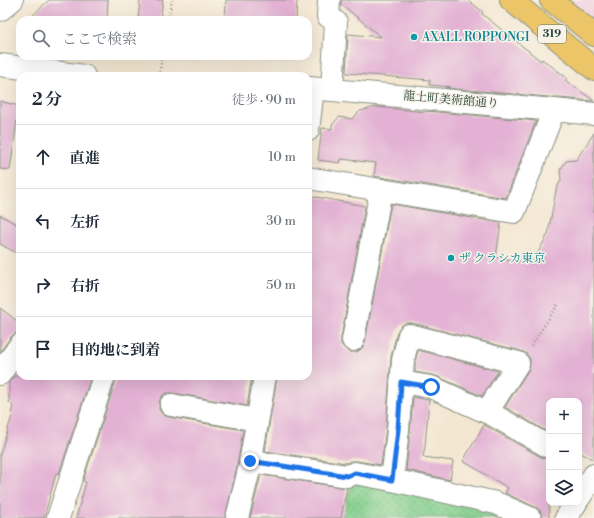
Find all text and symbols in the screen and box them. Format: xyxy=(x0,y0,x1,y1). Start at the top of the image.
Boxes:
search box xyxy=(16,16,312,60)
road number: 319 xyxy=(538,25,566,43)
icon: search xyxy=(30,27,52,49)
text: ここで検索 xyxy=(62,30,137,49)
place label: AXALL ROPPONGI xyxy=(421,30,530,45)
marker: AXALL ROPPONGI xyxy=(409,32,419,42)
street label: 龍土町美術館通り xyxy=(403,88,499,112)
text: 2 分 xyxy=(32,89,62,111)
text: 徒歩 · 90 m xyxy=(232,92,296,108)
icon: ahead xyxy=(32,146,54,168)
text: 直進 xyxy=(70,149,100,168)
text: 10 m xyxy=(268,149,296,165)
icon: left xyxy=(32,210,54,232)
text: 左折 xyxy=(70,213,100,232)
text: 30 m xyxy=(266,213,296,229)
place label: ザ クラシカ東京 xyxy=(459,251,545,266)
marker: ザ クラシカ東京 xyxy=(446,253,456,263)
icon: right xyxy=(32,274,54,296)
text: 右折 xyxy=(70,277,100,296)
text: 50 m xyxy=(266,277,296,293)
icon: arrive xyxy=(32,338,54,360)
text: 目的地に到着 xyxy=(70,341,160,360)
route start xyxy=(422,378,440,396)
map controls xyxy=(546,398,582,506)
button: + xyxy=(546,398,582,434)
button: − xyxy=(546,434,582,470)
route end xyxy=(241,452,259,470)
button: layers xyxy=(546,470,582,506)

